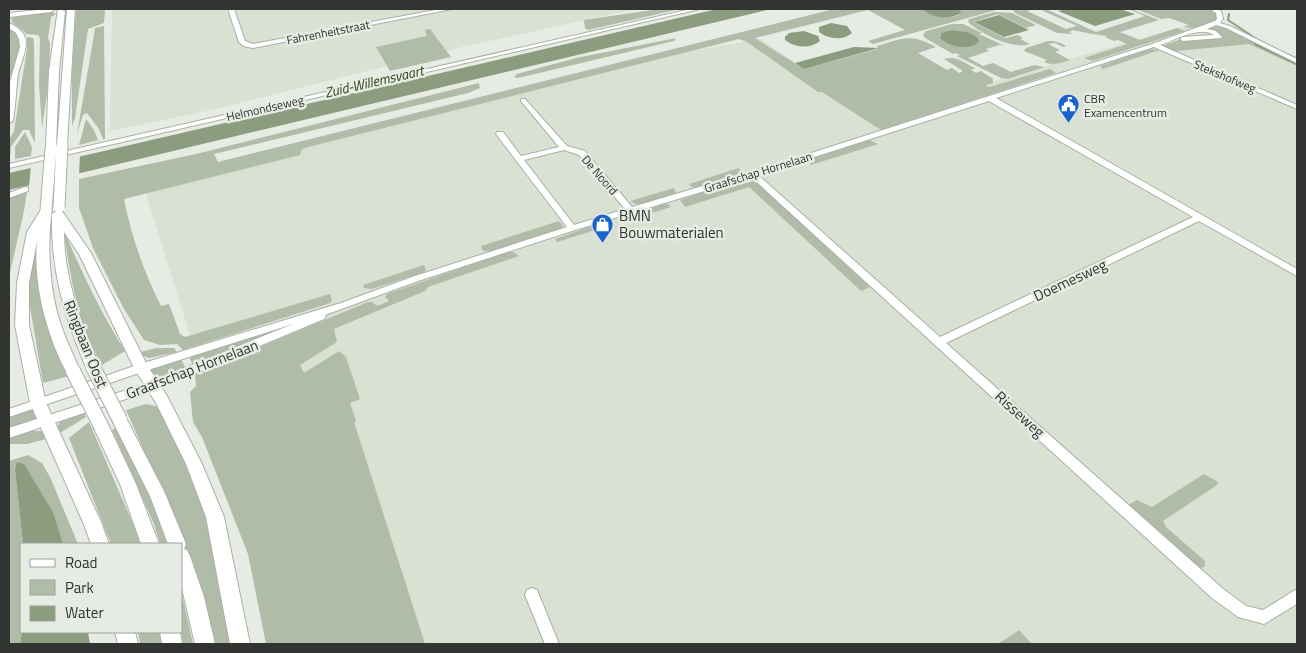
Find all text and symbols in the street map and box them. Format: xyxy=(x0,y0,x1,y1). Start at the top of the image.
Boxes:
street label: Fahrenheitstraat xyxy=(285,14,372,49)
street label: Stekshofweg xyxy=(1191,54,1259,98)
water label: Zuid-Willemsvaart xyxy=(323,59,427,103)
place label: CBR Examencentrum xyxy=(1084,89,1167,122)
street label: Helmondseweg xyxy=(224,90,306,126)
public building icon: CBR Examencentrum xyxy=(1056,93,1080,124)
street label: Graafschap Hornelaan xyxy=(702,147,814,197)
street label: De Noord xyxy=(577,151,623,199)
place label: BMN Bouwmaterialen xyxy=(619,204,724,244)
shop icon: BMN Bouwmaterialen xyxy=(591,212,615,243)
street label: Doemesweg xyxy=(1029,253,1111,307)
street label: Ringbaan Oost xyxy=(58,297,114,392)
street label: Graafschap Hornelaan xyxy=(122,333,262,405)
street label: Risseweg xyxy=(990,385,1050,443)
legend xyxy=(20,543,182,633)
text: Road xyxy=(65,551,97,574)
text: Park xyxy=(65,576,94,599)
text: Water xyxy=(65,601,104,624)

